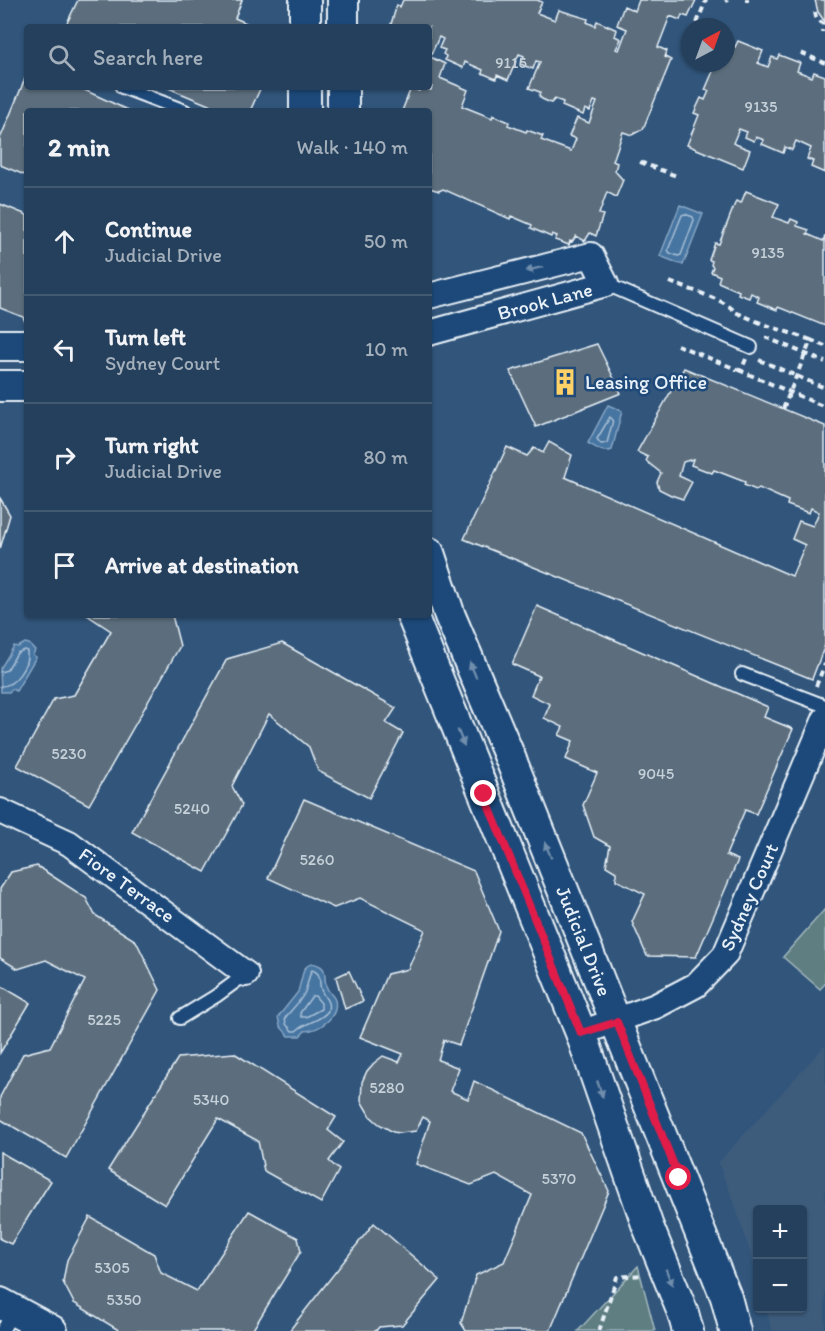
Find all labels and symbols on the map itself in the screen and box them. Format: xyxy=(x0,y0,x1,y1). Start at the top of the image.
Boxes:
north arrow xyxy=(681,18,735,72)
house number: 9115 xyxy=(495,53,527,72)
house number: 9135 xyxy=(745,97,777,116)
house number: 9135 xyxy=(752,243,784,262)
one-way arrow xyxy=(525,265,543,275)
street label: Brook Lane xyxy=(495,277,595,325)
building icon: Leasing Office xyxy=(550,367,580,397)
place label: Leasing Office xyxy=(585,370,707,394)
one-way arrow xyxy=(468,661,478,679)
one-way arrow xyxy=(457,729,466,747)
house number: 5230 xyxy=(51,744,87,763)
house number: 9045 xyxy=(638,764,674,783)
route end xyxy=(470,780,496,806)
house number: 5240 xyxy=(174,799,210,818)
street label: Sydney Court xyxy=(715,840,783,954)
one-way arrow xyxy=(542,841,552,859)
street label: Fiore Terrace xyxy=(74,842,180,928)
house number: 5260 xyxy=(299,850,335,869)
street label: Judicial Drive xyxy=(551,882,617,1000)
house number: 5225 xyxy=(87,1010,121,1029)
house number: 5280 xyxy=(369,1078,405,1097)
one-way arrow xyxy=(596,1080,606,1098)
house number: 5340 xyxy=(193,1090,229,1109)
route start xyxy=(665,1164,691,1190)
house number: 5370 xyxy=(542,1169,576,1188)
house number: 5305 xyxy=(94,1258,130,1277)
one-way arrow xyxy=(665,1268,674,1286)
house number: 5350 xyxy=(106,1290,142,1309)

